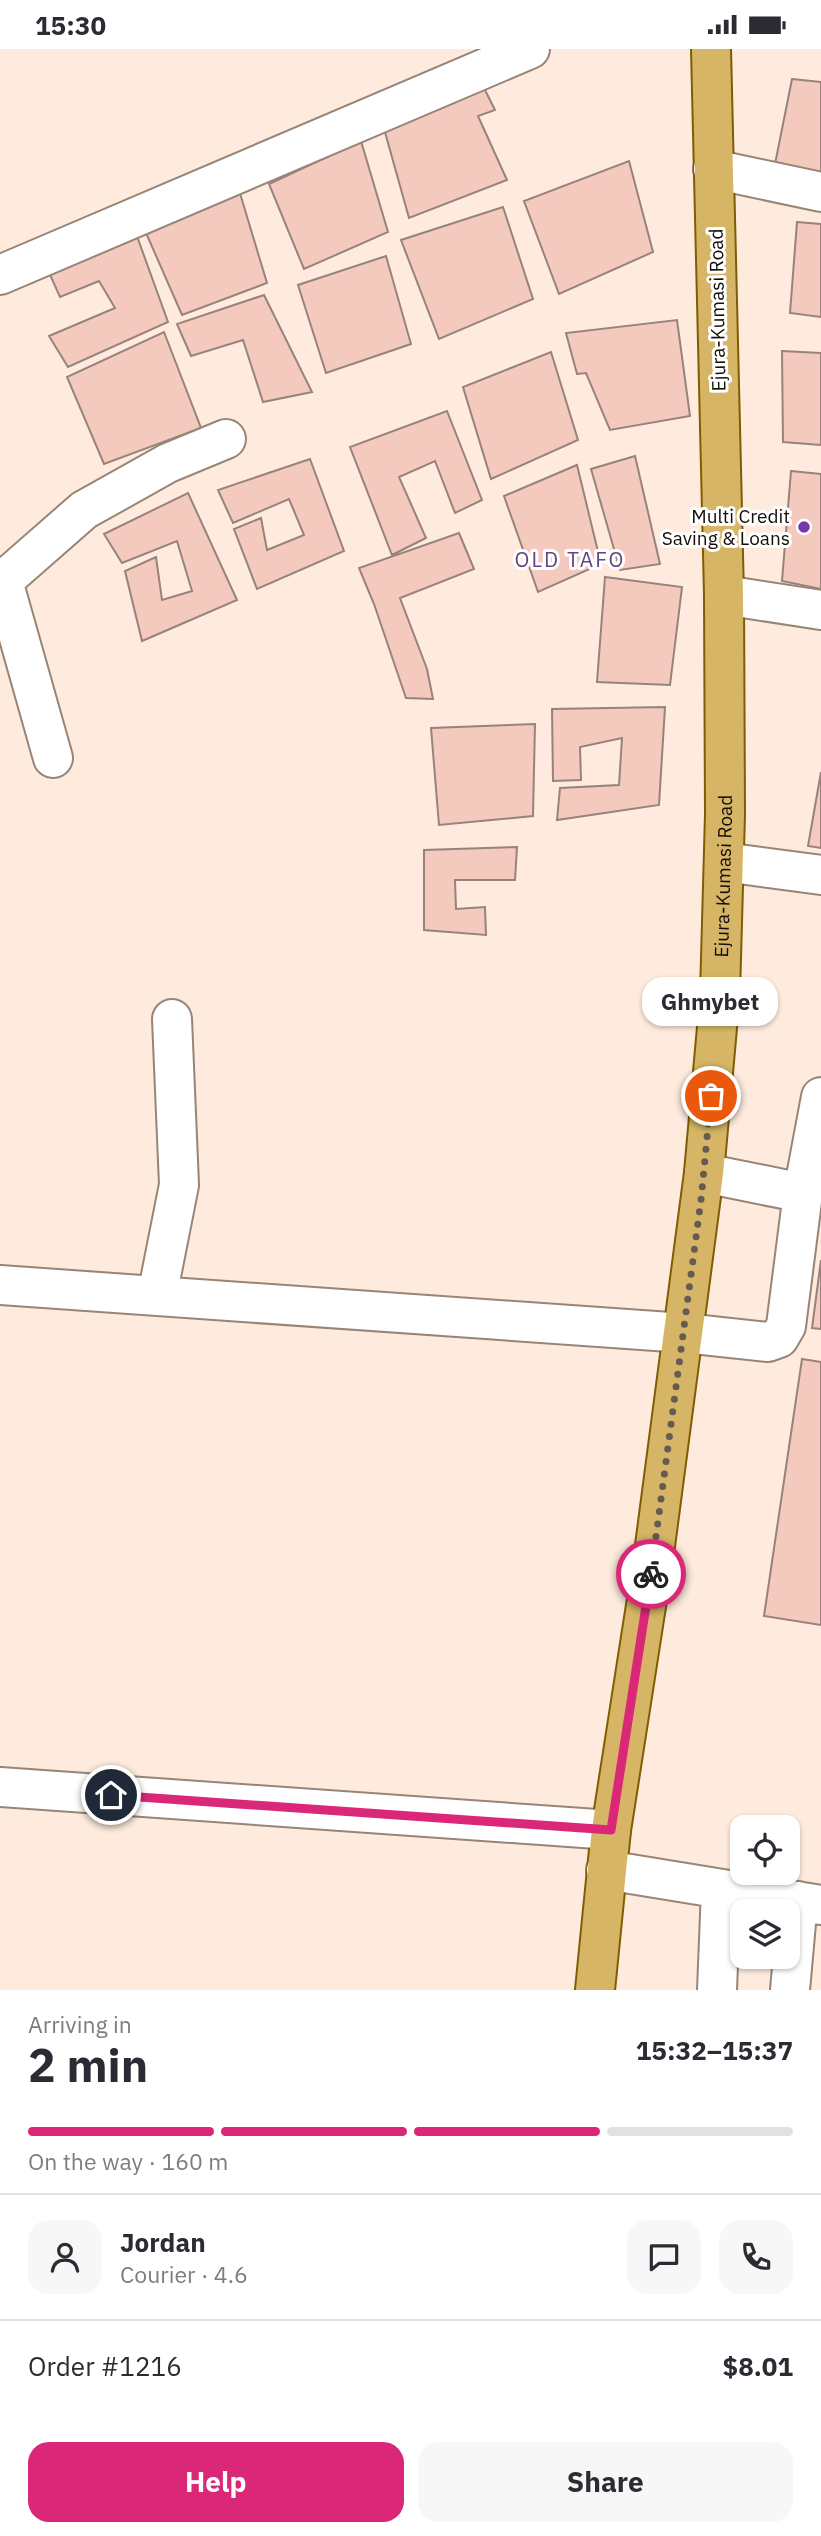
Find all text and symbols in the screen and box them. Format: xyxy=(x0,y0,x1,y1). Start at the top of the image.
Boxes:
text: 15:30 xyxy=(35,8,106,42)
street label: Ejura-Kumasi Road xyxy=(704,228,730,392)
place label: Multi Credit Saving & Loans xyxy=(662,504,790,550)
marker: Multi Credit Saving & Loans xyxy=(796,519,812,535)
district label: OLD TAFO xyxy=(515,545,625,573)
street label: Ejura-Kumasi Road xyxy=(709,795,737,958)
callout: Ghmybet xyxy=(643,977,779,1026)
text: Ghmybet xyxy=(661,986,759,1016)
pin xyxy=(681,1066,741,1126)
icon: bag xyxy=(692,1077,730,1115)
courier xyxy=(616,1539,686,1609)
icon: bike xyxy=(632,1555,670,1593)
pin xyxy=(81,1765,141,1825)
icon: home xyxy=(92,1776,130,1814)
map controls xyxy=(730,1815,800,1969)
button: locate xyxy=(730,1815,800,1885)
button: layers xyxy=(730,1899,800,1969)
text: Arriving in xyxy=(28,2009,132,2039)
text: 15:32–15:37 xyxy=(636,2033,793,2067)
text: 2 min xyxy=(28,2035,148,2095)
text: On the way · 160 m xyxy=(28,2146,228,2176)
button: person xyxy=(28,2220,102,2294)
button: chat xyxy=(627,2220,701,2294)
button: phone xyxy=(719,2220,793,2294)
text: Jordan xyxy=(120,2225,206,2259)
text: Courier · 4.6 xyxy=(120,2259,248,2289)
text: Order #1216 xyxy=(28,2349,182,2383)
text: $8.01 xyxy=(723,2349,793,2383)
button: Help xyxy=(28,2442,404,2522)
button: Share xyxy=(418,2442,793,2522)

